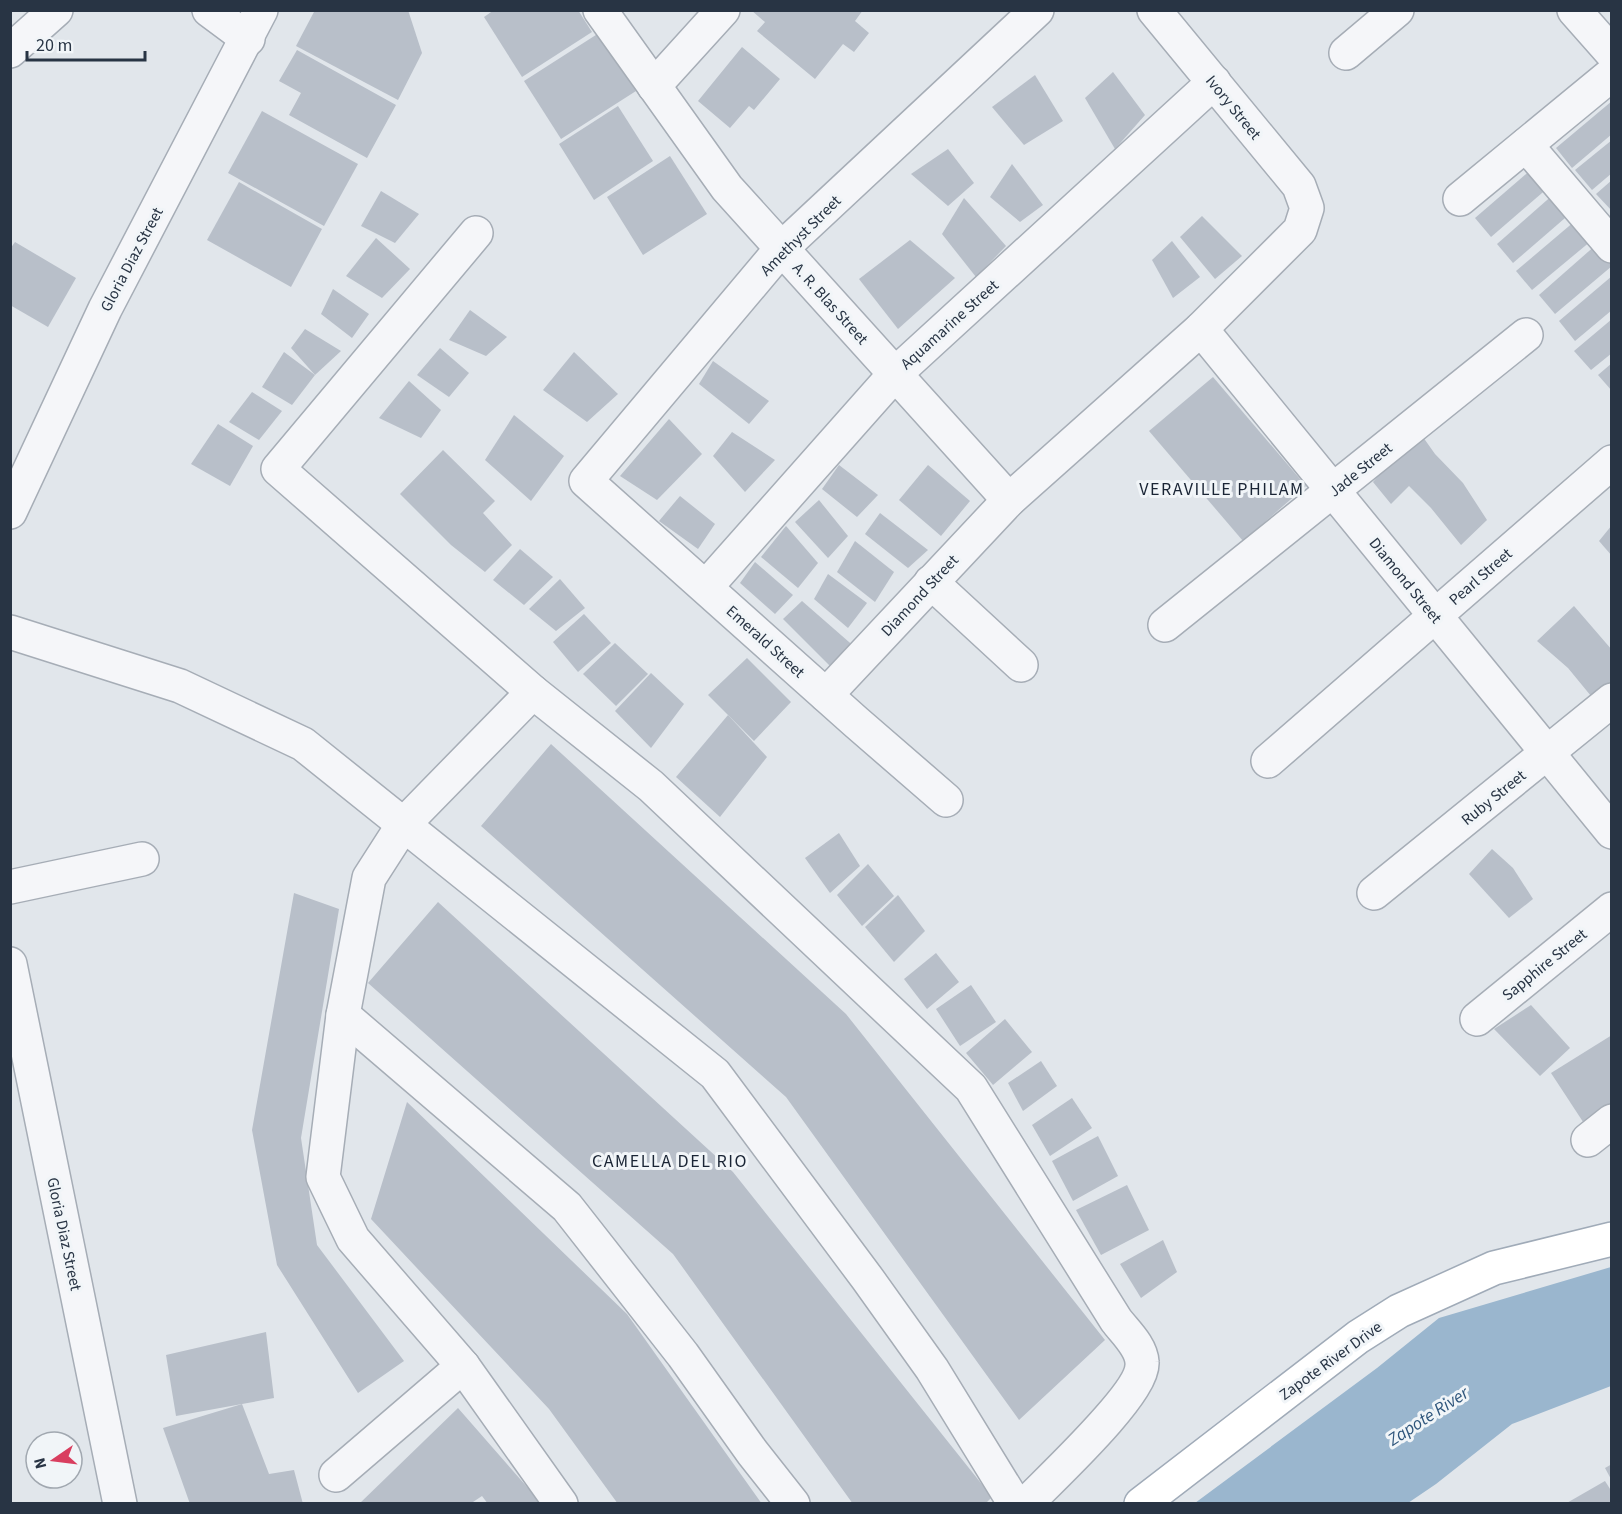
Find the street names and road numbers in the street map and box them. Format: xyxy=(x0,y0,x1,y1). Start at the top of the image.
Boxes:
street label: Ivory Street xyxy=(1200,71,1266,145)
street label: Amethyst Street xyxy=(755,190,847,281)
street label: Gloria Diaz Street xyxy=(95,203,169,316)
street label: A. R. Blas Street xyxy=(787,258,874,350)
street label: Aquamarine Street xyxy=(896,274,1004,375)
street label: Jade Street xyxy=(1324,437,1397,502)
street label: Diamond Street xyxy=(1364,533,1447,629)
street label: Pearl Street xyxy=(1444,543,1518,610)
street label: Diamond Street xyxy=(876,549,964,641)
street label: Emerald Street xyxy=(721,600,810,683)
street label: Ruby Street xyxy=(1457,765,1531,831)
street label: Sapphire Street xyxy=(1497,923,1592,1006)
street label: Gloria Diaz Street xyxy=(41,1176,87,1293)
street label: Zapote River Drive xyxy=(1275,1316,1386,1406)

